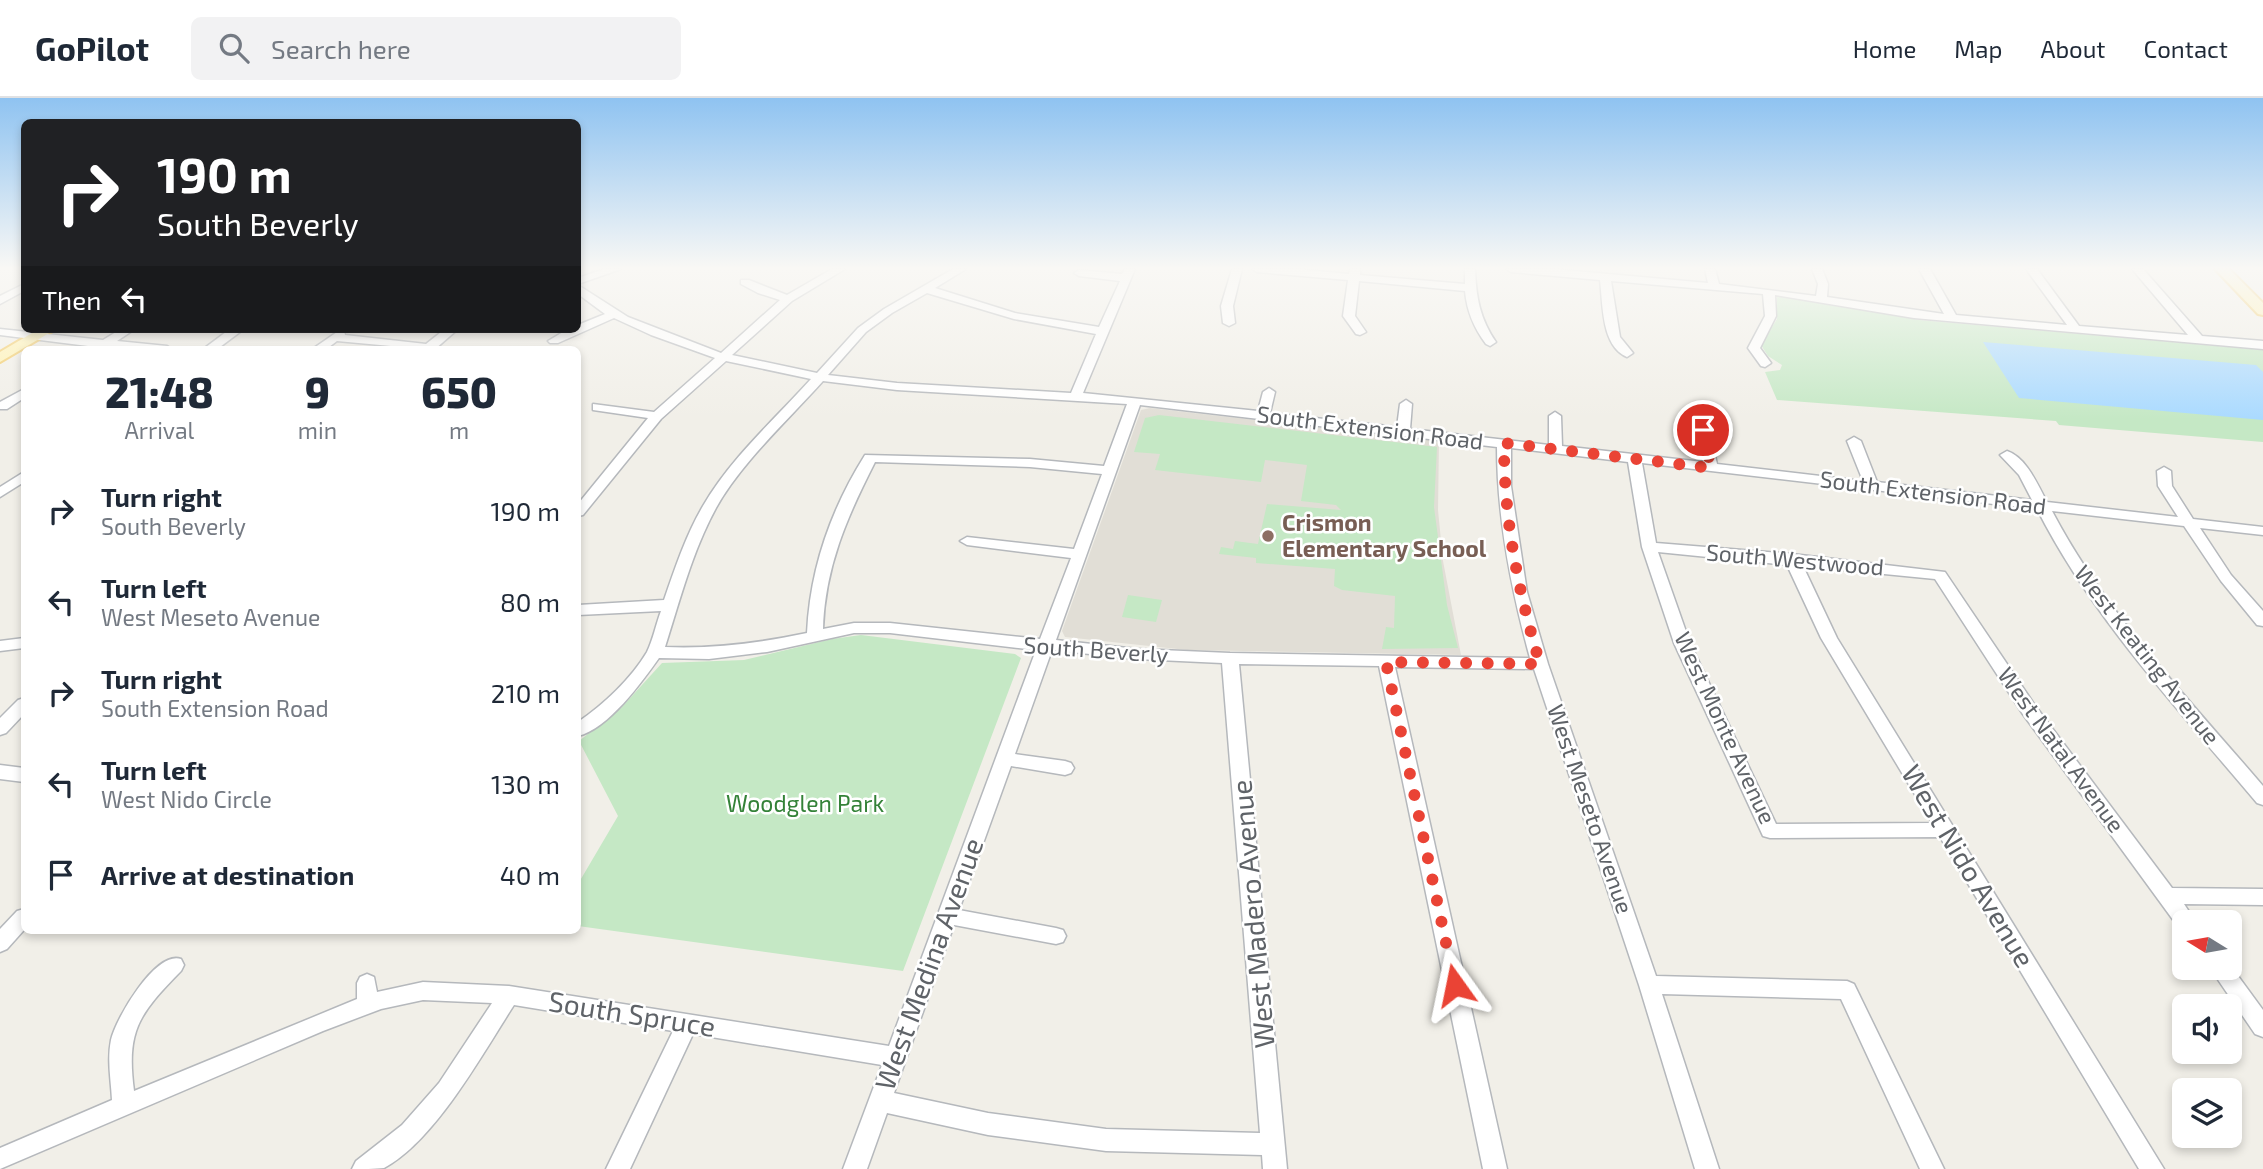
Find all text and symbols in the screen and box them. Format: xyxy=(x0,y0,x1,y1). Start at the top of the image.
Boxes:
search box xyxy=(191,17,681,80)
text: GoPilot xyxy=(35,28,149,68)
icon: search xyxy=(215,29,253,67)
text: Search here xyxy=(271,33,411,64)
text: Home xyxy=(1853,34,1916,63)
text: Map xyxy=(1954,34,2002,63)
text: About xyxy=(2040,34,2106,63)
text: Contact xyxy=(2144,34,2228,63)
text: 190 m xyxy=(157,144,292,203)
icon: right xyxy=(42,147,133,238)
text: South Beverly xyxy=(157,204,359,242)
icon: left xyxy=(115,280,153,318)
text: Then xyxy=(42,284,101,315)
text: 21:48 xyxy=(105,366,214,416)
text: 9 xyxy=(305,366,330,416)
text: 650 xyxy=(421,366,497,416)
street label: South Extension Road xyxy=(1255,399,1485,455)
pin xyxy=(1673,400,1733,460)
icon: arrive xyxy=(1684,411,1722,449)
text: Arrival xyxy=(124,416,194,444)
text: min xyxy=(298,416,337,444)
text: m xyxy=(449,416,469,444)
street label: South Extension Road xyxy=(1818,464,2048,520)
text: Turn right xyxy=(101,481,222,512)
icon: right xyxy=(42,492,80,530)
text: 190 m xyxy=(491,495,560,526)
place label: Crismon Elementary School xyxy=(1282,508,1487,562)
text: South Beverly xyxy=(101,512,246,540)
marker: Crismon Elementary School xyxy=(1260,528,1276,544)
street label: South Westwood xyxy=(1705,537,1885,581)
street label: West Keating Avenue xyxy=(2069,559,2227,750)
text: Turn left xyxy=(101,572,207,603)
icon: left xyxy=(42,583,80,621)
text: 80 m xyxy=(500,586,560,617)
text: West Meseto Avenue xyxy=(101,603,320,631)
street label: West Monte Avenue xyxy=(1669,627,1783,828)
street label: South Beverly xyxy=(1023,630,1169,668)
street label: West Natal Avenue xyxy=(1992,661,2131,838)
text: Turn right xyxy=(101,663,222,694)
icon: right xyxy=(42,674,80,712)
text: 210 m xyxy=(491,677,560,708)
text: South Extension Road xyxy=(101,694,329,722)
street label: West Meseto Avenue xyxy=(1542,700,1640,917)
text: Turn left xyxy=(101,754,207,785)
street label: West Nido Avenue xyxy=(1895,758,2043,973)
icon: left xyxy=(42,765,80,803)
text: 130 m xyxy=(491,768,560,799)
street label: West Madero Avenue xyxy=(1223,778,1281,1050)
text: West Nido Circle xyxy=(101,785,272,813)
park label: Woodglen Park xyxy=(726,789,884,817)
street label: West Medina Avenue xyxy=(867,833,989,1094)
icon: arrive xyxy=(42,856,80,894)
text: Arrive at destination xyxy=(101,859,354,890)
text: 40 m xyxy=(500,859,560,890)
north arrow xyxy=(2172,910,2242,980)
map controls xyxy=(2172,910,2242,1148)
position arrow xyxy=(1418,948,1492,1022)
street label: South Spruce xyxy=(546,983,718,1043)
button: sound xyxy=(2172,994,2242,1064)
button: layers xyxy=(2172,1078,2242,1148)

